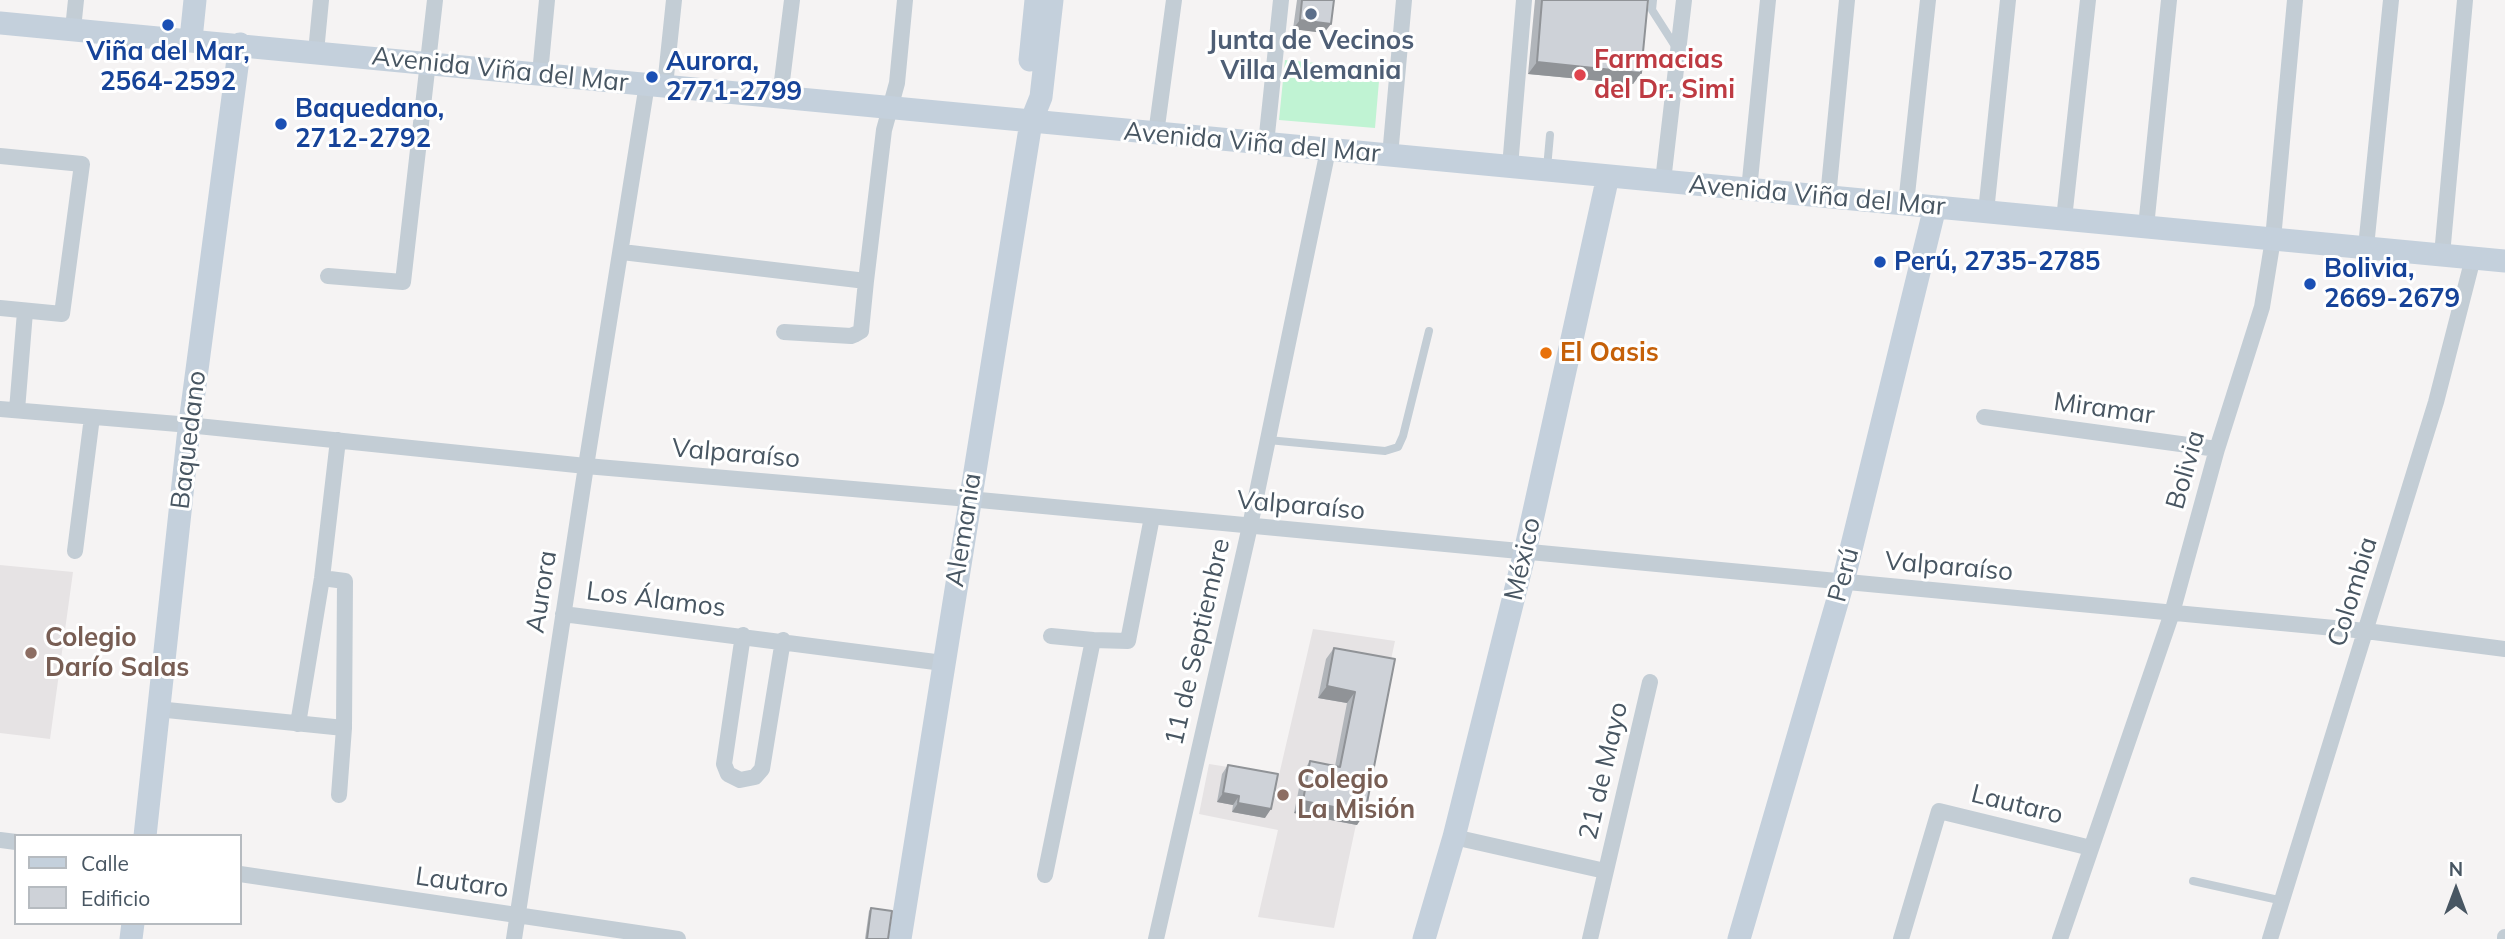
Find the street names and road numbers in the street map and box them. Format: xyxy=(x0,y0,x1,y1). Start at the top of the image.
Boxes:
street label: Avenida Viña del Mar xyxy=(370,41,630,99)
street label: Avenida Viña del Mar xyxy=(1122,116,1382,170)
street label: Avenida Viña del Mar xyxy=(1687,169,1947,223)
street label: Baquedano xyxy=(165,369,213,511)
street label: Miramar xyxy=(2052,387,2156,431)
street label: Bolivia xyxy=(2160,427,2212,513)
street label: Valparaíso xyxy=(671,433,801,475)
street label: Alemania xyxy=(940,471,988,589)
street label: Valparaíso xyxy=(1236,485,1366,527)
street label: México xyxy=(1498,515,1548,603)
street label: Colombia xyxy=(2322,533,2384,651)
street label: 11 de Septiembre xyxy=(1159,535,1237,749)
street label: Perú xyxy=(1822,544,1866,606)
street label: Valparaíso xyxy=(1884,546,2014,588)
street label: Aurora xyxy=(520,549,564,635)
street label: Los Álamos xyxy=(585,576,727,624)
street label: 21 de Mayo xyxy=(1573,699,1635,843)
street label: Lautaro xyxy=(1968,779,2066,831)
street label: Lautaro xyxy=(413,861,511,905)

